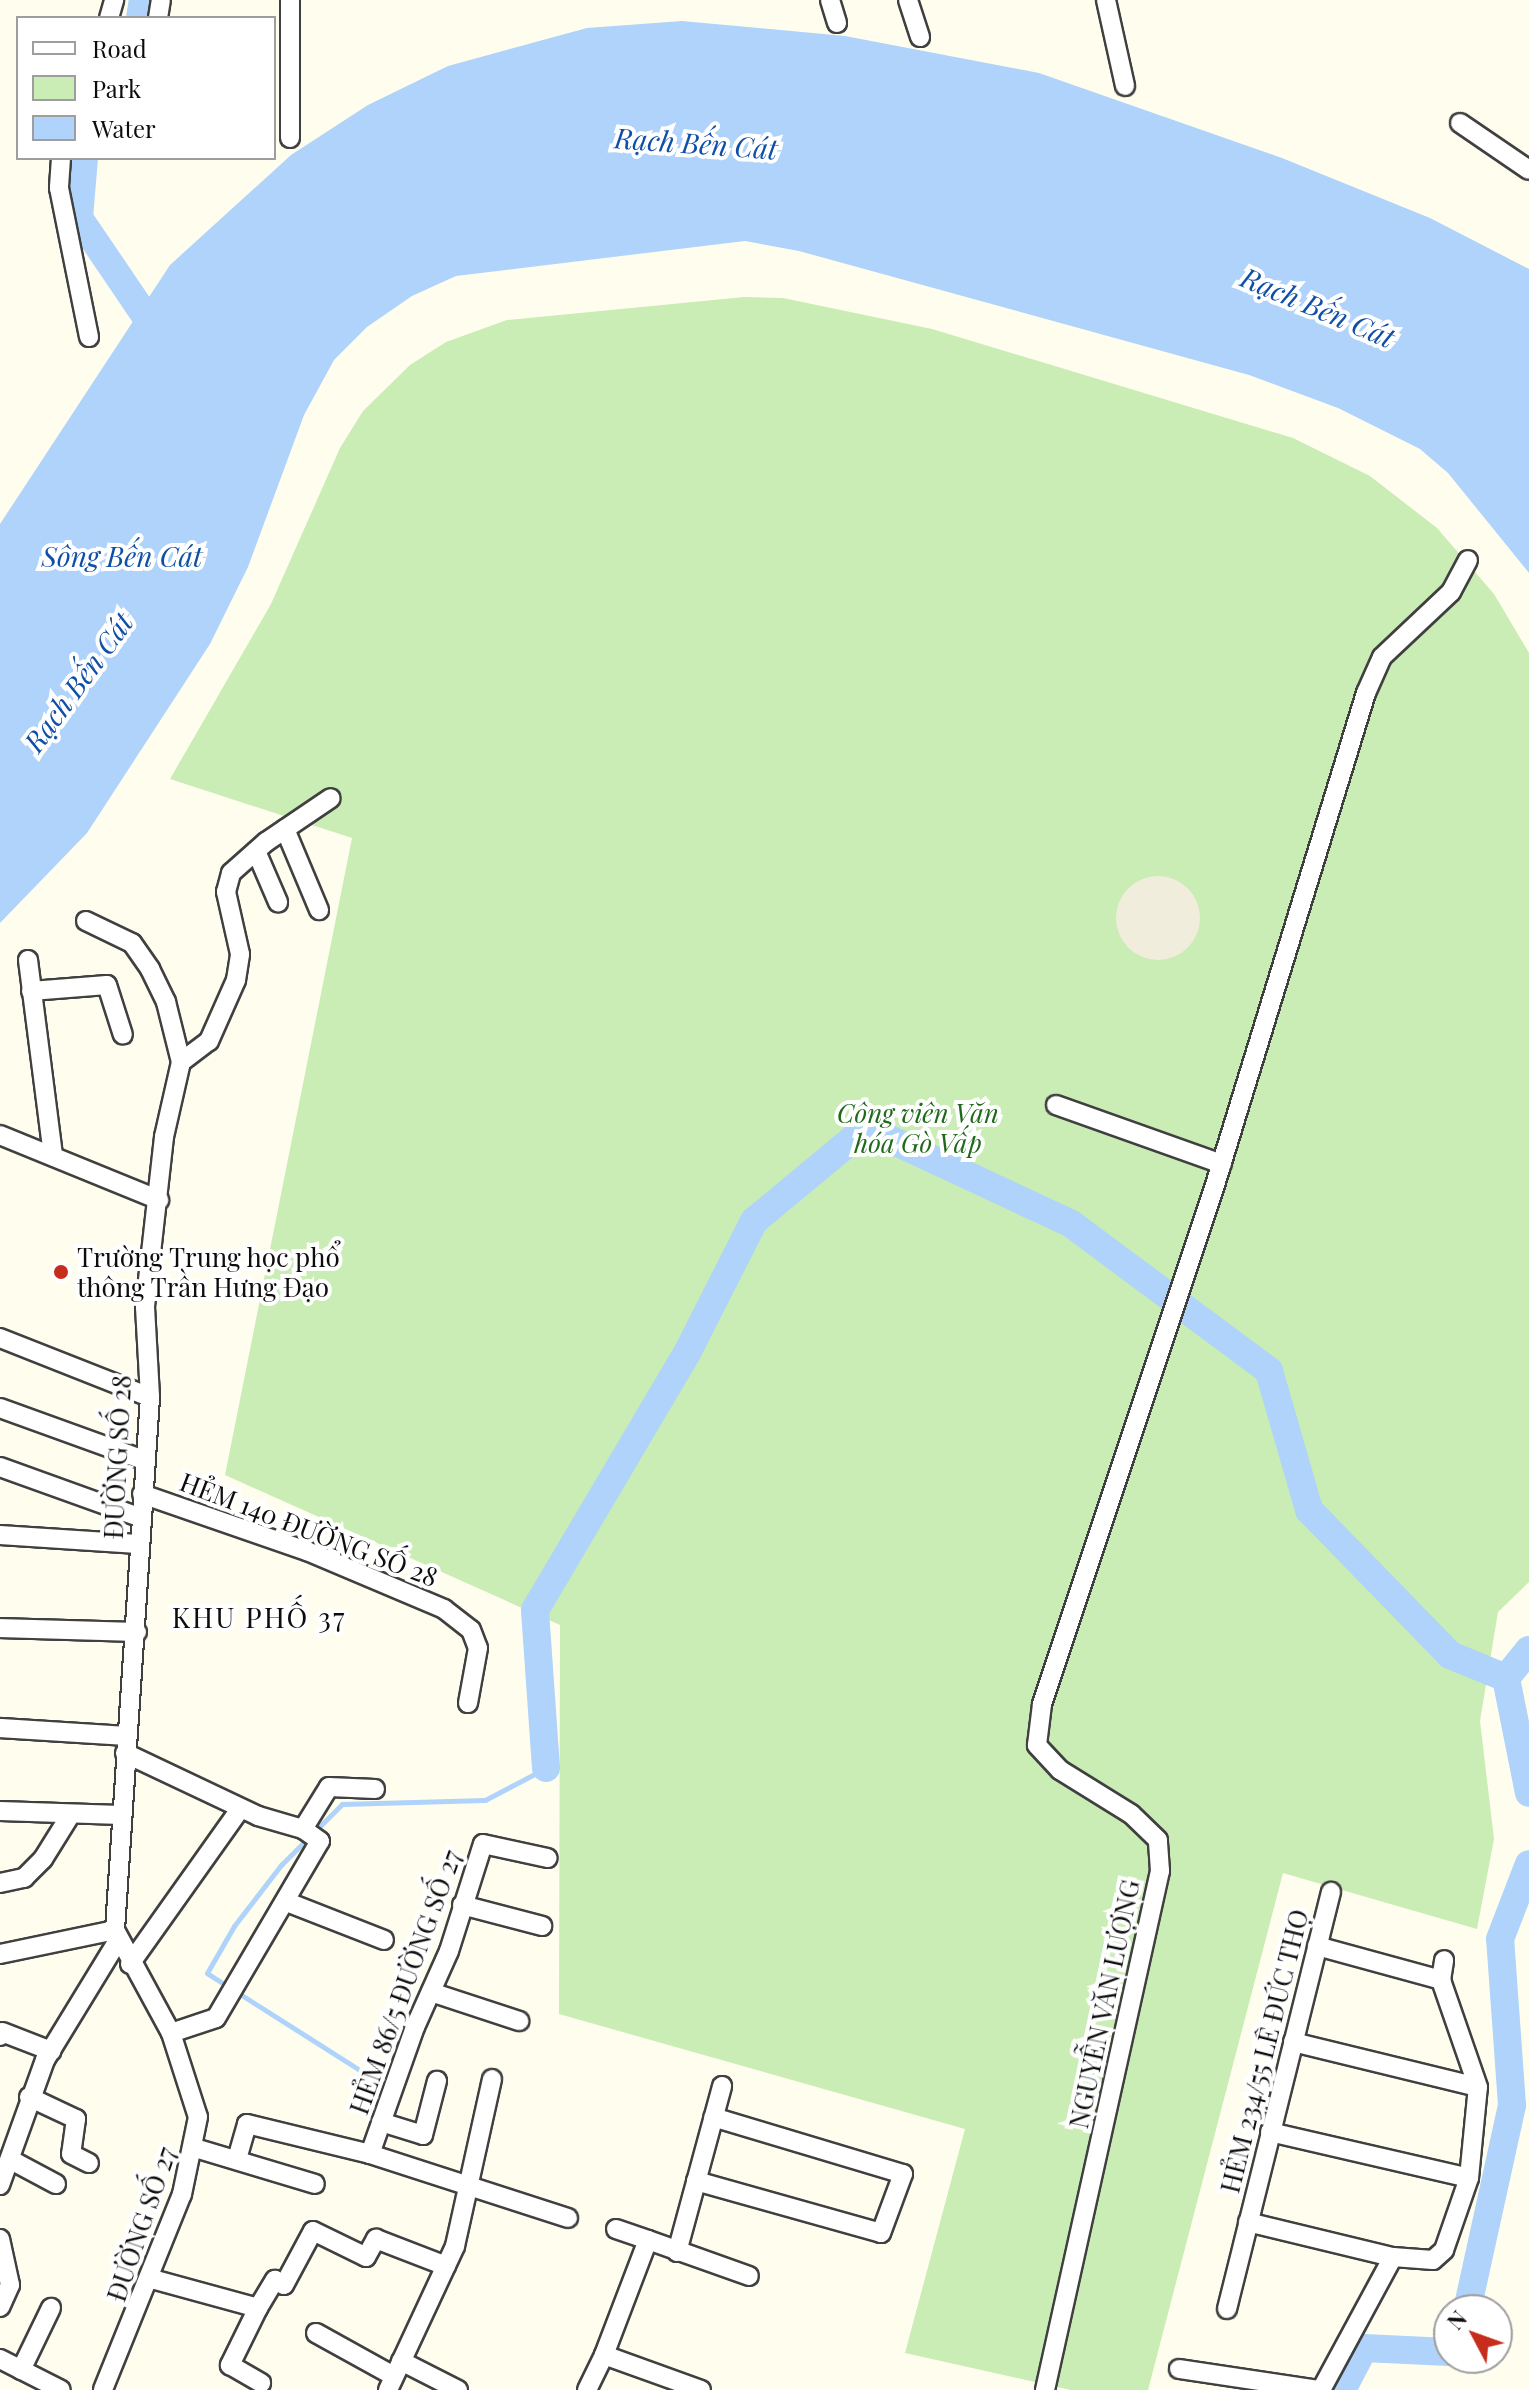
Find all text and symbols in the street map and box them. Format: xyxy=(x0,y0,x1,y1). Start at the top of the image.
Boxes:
legend xyxy=(16,16,276,160)
text: Road xyxy=(92,32,147,64)
text: Park xyxy=(92,72,141,104)
text: Water xyxy=(92,112,156,144)
water label: Rạch Bến Cát xyxy=(613,121,779,165)
water label: Rạch Bến Cát xyxy=(1236,260,1400,354)
water label: Sông Bến Cát xyxy=(42,539,202,573)
water label: Rạch Bến Cát xyxy=(16,606,140,758)
park label: Công viên Văn hóa Gò Vấp xyxy=(837,1097,999,1158)
place label: Trường Trung học phổ thông Trần Hưng Đạo xyxy=(77,1241,341,1302)
marker: Trường Trung học phổ thông Trần Hưng Đạo xyxy=(52,1263,70,1281)
street label: ĐƯỜNG SỐ 28 xyxy=(97,1374,137,1540)
street label: HẺM 140 ĐƯỜNG SỐ 28 xyxy=(176,1465,442,1593)
district label: KHU PHỐ 37 xyxy=(172,1600,346,1634)
street label: HẺM 86/5 ĐƯỜNG SỐ 27 xyxy=(343,1845,467,2119)
street label: NGUYỄN VĂN LƯỢNG xyxy=(1062,1876,1146,2132)
street label: HẺM 234/55 LÊ ĐỨC THỌ xyxy=(1214,1906,1314,2196)
street label: ĐƯỜNG SỐ 27 xyxy=(100,2143,182,2305)
north arrow xyxy=(1433,2294,1513,2374)
text: N xyxy=(1440,2304,1473,2335)

